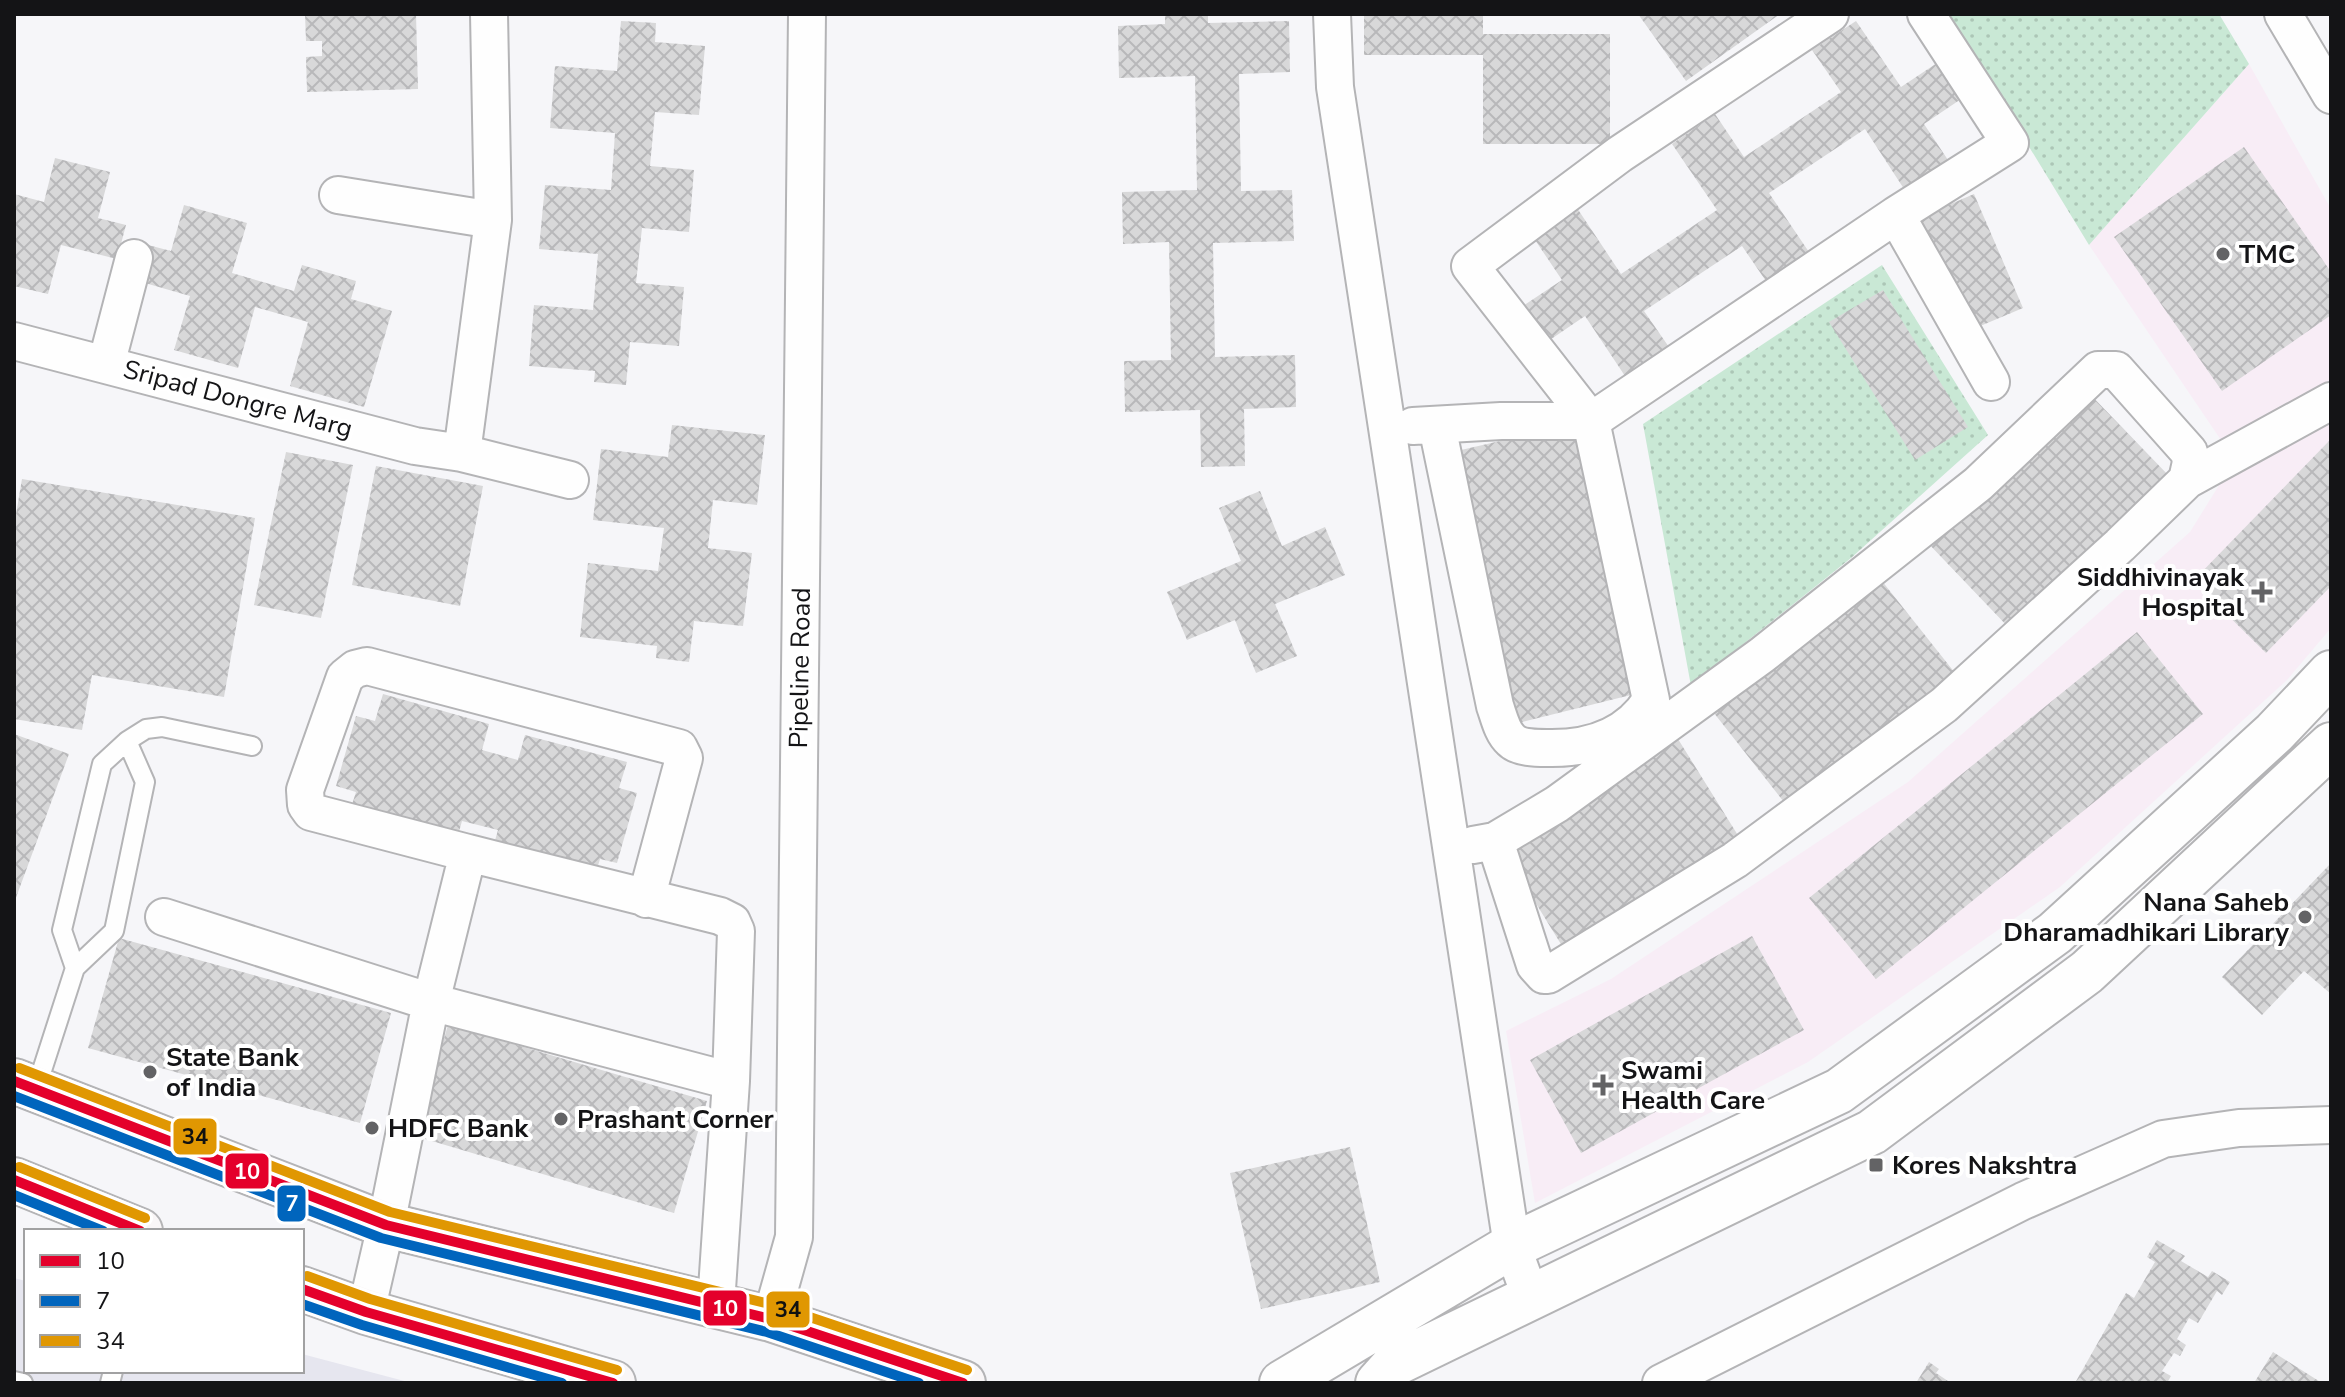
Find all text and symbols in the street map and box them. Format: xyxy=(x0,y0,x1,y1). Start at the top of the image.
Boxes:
place label: TMC xyxy=(2239,237,2295,272)
marker: TMC xyxy=(2214,245,2232,263)
street label: Sripad Dongre Marg xyxy=(120,352,356,446)
place label: Siddhivinayak Hospital xyxy=(2077,560,2245,625)
marker: Siddhivinayak Hospital xyxy=(2251,581,2273,603)
street label: Pipeline Road xyxy=(781,587,819,749)
place label: Nana Saheb Dharamadhikari Library xyxy=(2003,885,2289,950)
marker: Nana Saheb Dharamadhikari Library xyxy=(2296,908,2314,926)
place label: State Bank of India xyxy=(166,1040,300,1105)
place label: Swami Health Care xyxy=(1621,1053,1765,1118)
marker: State Bank of India xyxy=(141,1063,159,1081)
marker: Swami Health Care xyxy=(1592,1074,1614,1096)
place label: Prashant Corner xyxy=(577,1102,775,1137)
marker: Prashant Corner xyxy=(552,1110,570,1128)
place label: HDFC Bank xyxy=(388,1111,529,1146)
line badge: 34 xyxy=(172,1117,218,1156)
marker: HDFC Bank xyxy=(363,1119,381,1137)
text: 34 xyxy=(182,1122,208,1152)
place label: Kores Nakshtra xyxy=(1892,1148,2077,1183)
line badge: 10 xyxy=(224,1152,270,1190)
marker: Kores Nakshtra xyxy=(1867,1156,1885,1174)
text: 10 xyxy=(234,1157,260,1187)
line badge: 7 xyxy=(276,1184,307,1223)
text: 7 xyxy=(285,1189,299,1219)
legend xyxy=(24,1229,304,1373)
text: 10 xyxy=(96,1245,125,1277)
text: 7 xyxy=(96,1285,110,1317)
line badge: 10 xyxy=(702,1289,748,1327)
line badge: 34 xyxy=(765,1290,811,1329)
text: 10 xyxy=(712,1294,738,1324)
text: 34 xyxy=(775,1295,801,1325)
text: 34 xyxy=(96,1325,125,1357)

